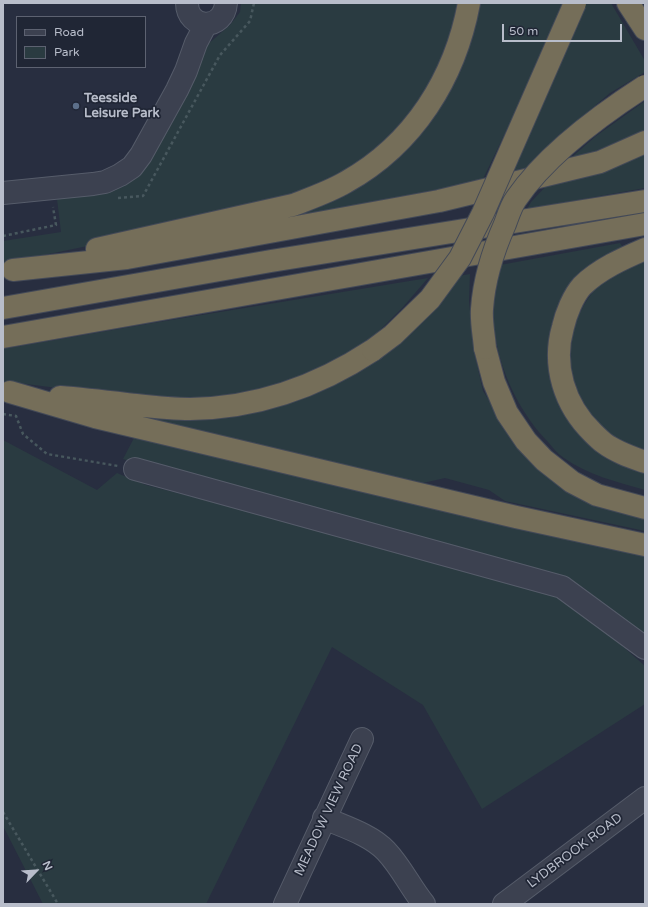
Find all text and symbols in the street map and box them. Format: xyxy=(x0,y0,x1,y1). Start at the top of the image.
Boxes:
legend xyxy=(16,16,146,68)
scale bar xyxy=(504,16,624,42)
text: 50 m xyxy=(509,24,538,38)
text: Road xyxy=(54,25,84,39)
text: Park xyxy=(54,45,80,59)
place label: Teesside Leisure Park xyxy=(84,91,160,122)
marker: Teesside Leisure Park xyxy=(71,101,81,111)
street label: MEADOW VIEW ROAD xyxy=(291,741,367,879)
street label: LYDBROOK ROAD xyxy=(524,810,626,892)
north arrow xyxy=(16,851,56,891)
text: N xyxy=(40,859,55,872)

